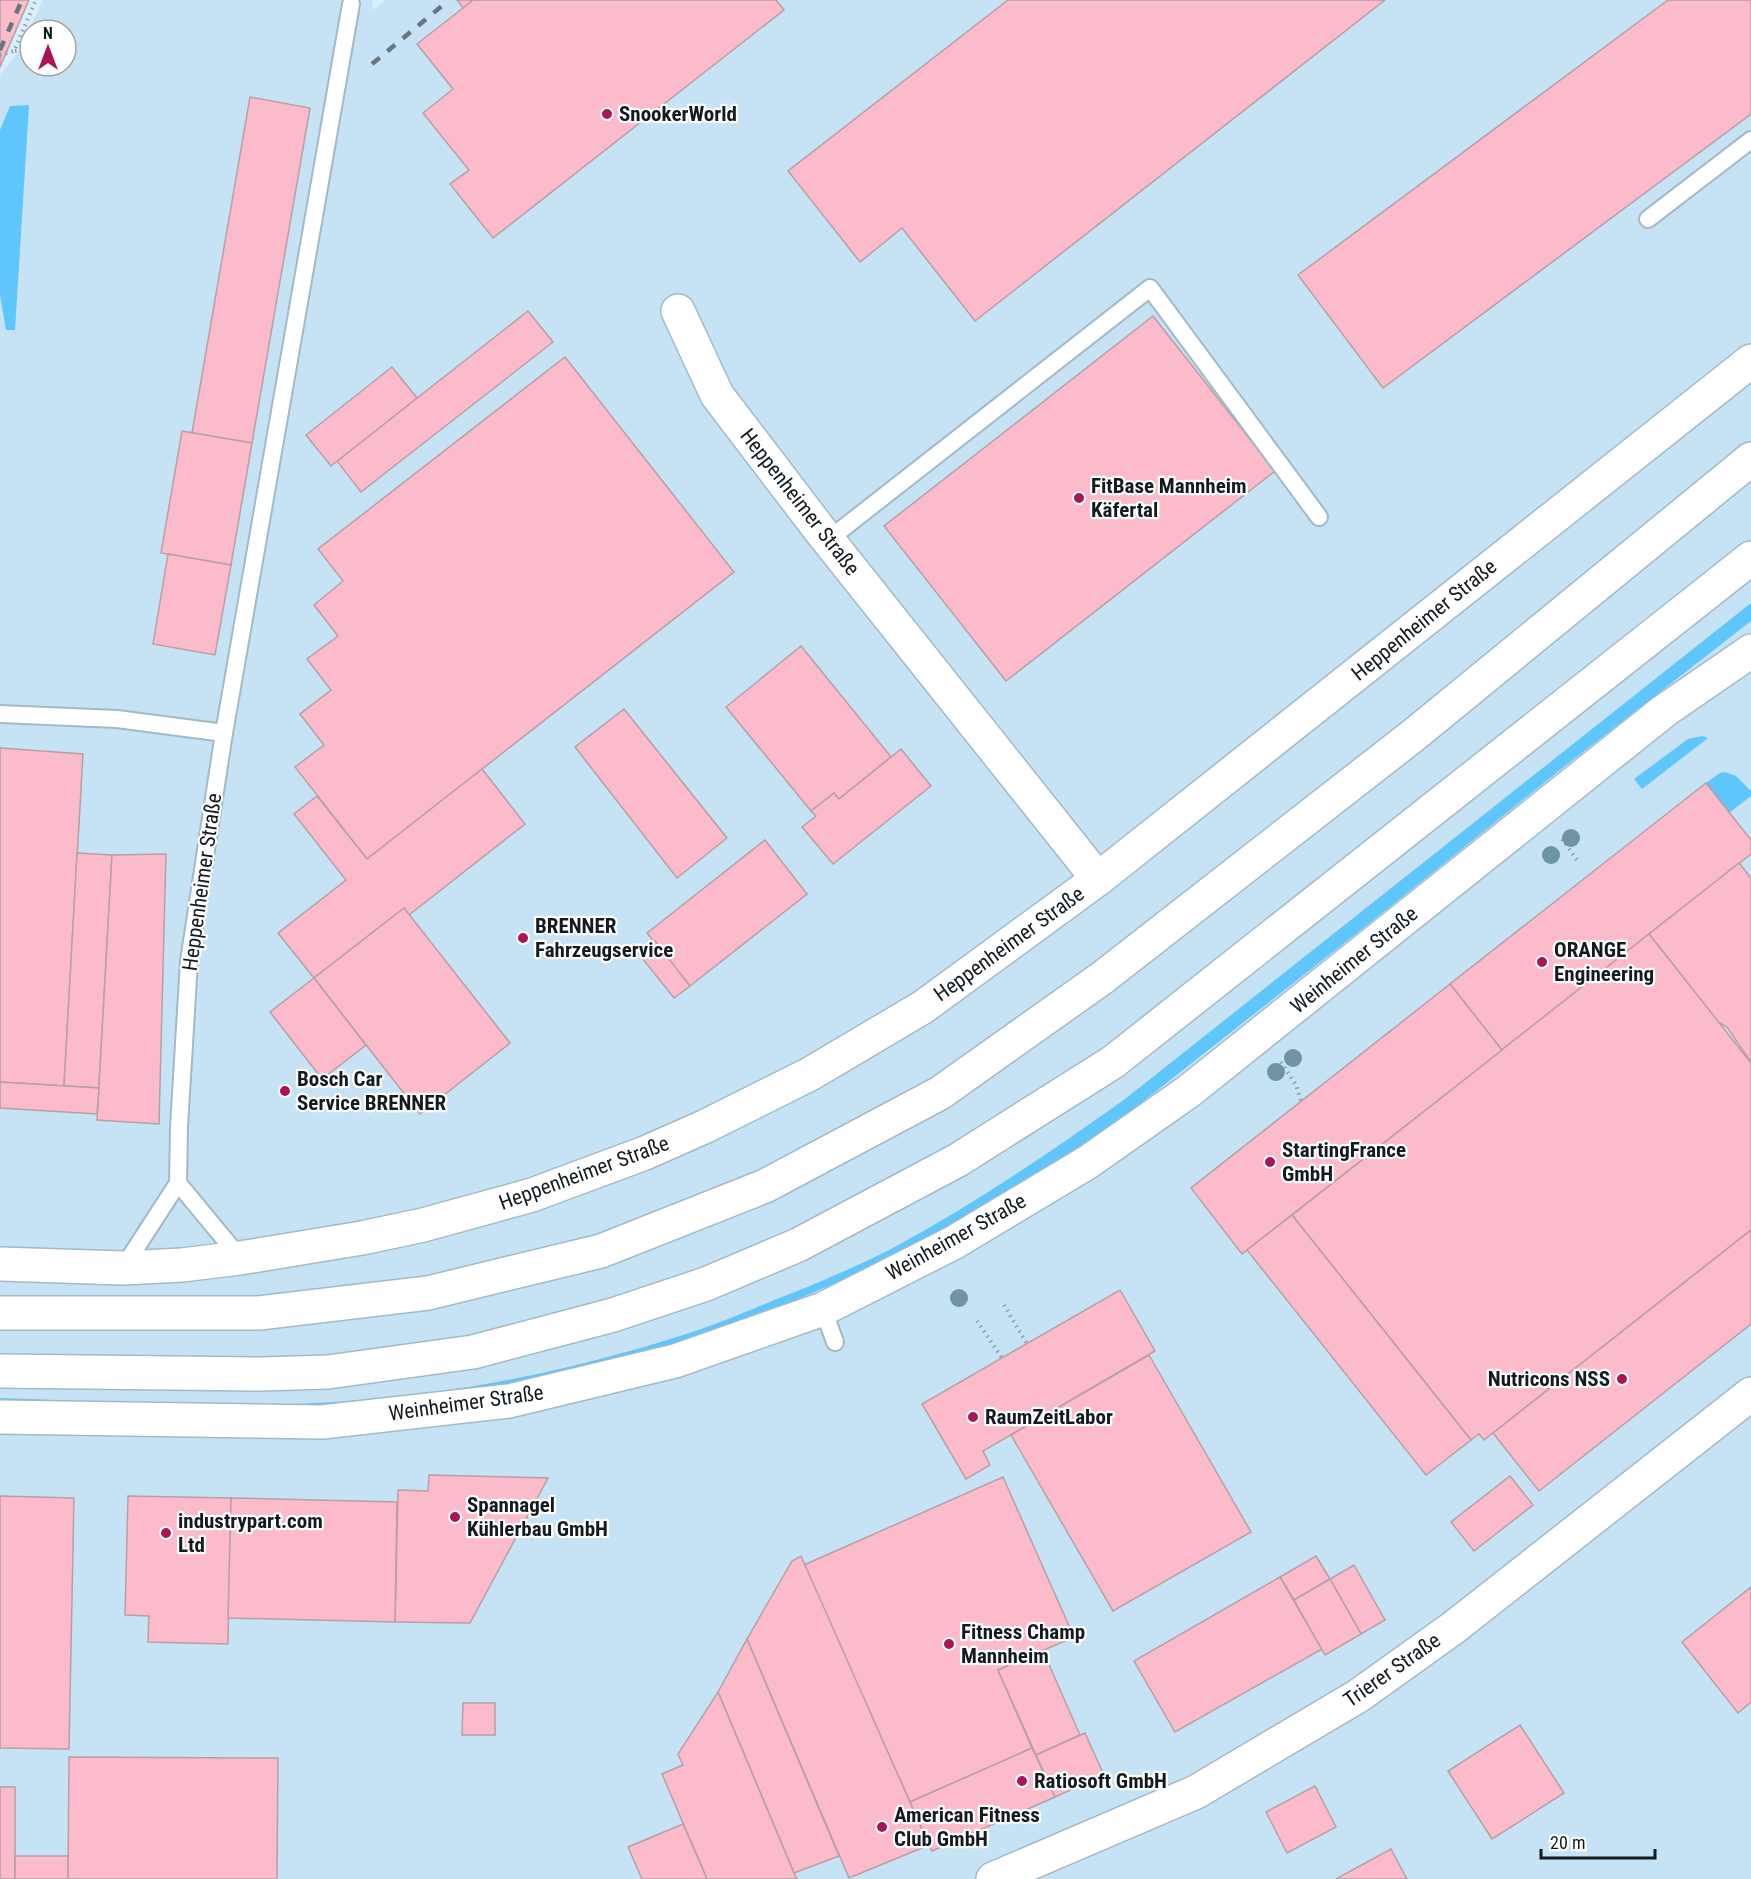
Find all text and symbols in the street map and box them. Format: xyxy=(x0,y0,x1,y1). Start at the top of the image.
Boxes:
north arrow xyxy=(18,18,78,78)
text: N xyxy=(43,24,53,43)
place label: SnookerWorld xyxy=(619,102,737,126)
marker: SnookerWorld xyxy=(600,107,614,121)
street label: Heppenheimer Straße xyxy=(735,424,865,580)
place label: FitBase Mannheim Käfertal xyxy=(1091,474,1247,522)
marker: FitBase Mannheim Käfertal xyxy=(1072,491,1086,505)
street label: Heppenheimer Straße xyxy=(1347,554,1501,686)
street label: Heppenheimer Straße xyxy=(178,791,226,972)
street label: Heppenheimer Straße xyxy=(929,882,1089,1006)
street label: Weinheimer Straße xyxy=(1286,901,1422,1018)
place label: BRENNER Fahrzeugservice xyxy=(535,914,673,962)
marker: BRENNER Fahrzeugservice xyxy=(516,931,530,945)
place label: ORANGE Engineering xyxy=(1554,938,1654,986)
marker: ORANGE Engineering xyxy=(1535,955,1549,969)
place label: Bosch Car Service BRENNER xyxy=(297,1067,447,1115)
marker: Bosch Car Service BRENNER xyxy=(278,1084,292,1098)
street label: Heppenheimer Straße xyxy=(496,1131,672,1215)
place label: StartingFrance GmbH xyxy=(1282,1138,1406,1186)
marker: StartingFrance GmbH xyxy=(1263,1155,1277,1169)
street label: Weinheimer Straße xyxy=(882,1189,1030,1285)
place label: Nutricons NSS xyxy=(1488,1367,1610,1391)
marker: Nutricons NSS xyxy=(1615,1372,1629,1386)
street label: Weinheimer Straße xyxy=(387,1380,545,1426)
place label: RaumZeitLabor xyxy=(985,1405,1113,1429)
marker: RaumZeitLabor xyxy=(966,1410,980,1424)
place label: Spannagel Kühlerbau GmbH xyxy=(467,1493,608,1541)
place label: industrypart.com Ltd xyxy=(178,1509,323,1557)
marker: Spannagel Kühlerbau GmbH xyxy=(448,1510,462,1524)
marker: industrypart.com Ltd xyxy=(159,1526,173,1540)
place label: Fitness Champ Mannheim xyxy=(961,1620,1085,1668)
street label: Trierer Straße xyxy=(1339,1628,1445,1712)
marker: Fitness Champ Mannheim xyxy=(942,1637,956,1651)
place label: Ratiosoft GmbH xyxy=(1034,1769,1167,1793)
marker: Ratiosoft GmbH xyxy=(1015,1774,1029,1788)
place label: American Fitness Club GmbH xyxy=(894,1803,1040,1851)
marker: American Fitness Club GmbH xyxy=(875,1820,889,1834)
scale bar xyxy=(1541,1822,1655,1860)
text: 20 m xyxy=(1550,1832,1585,1853)

